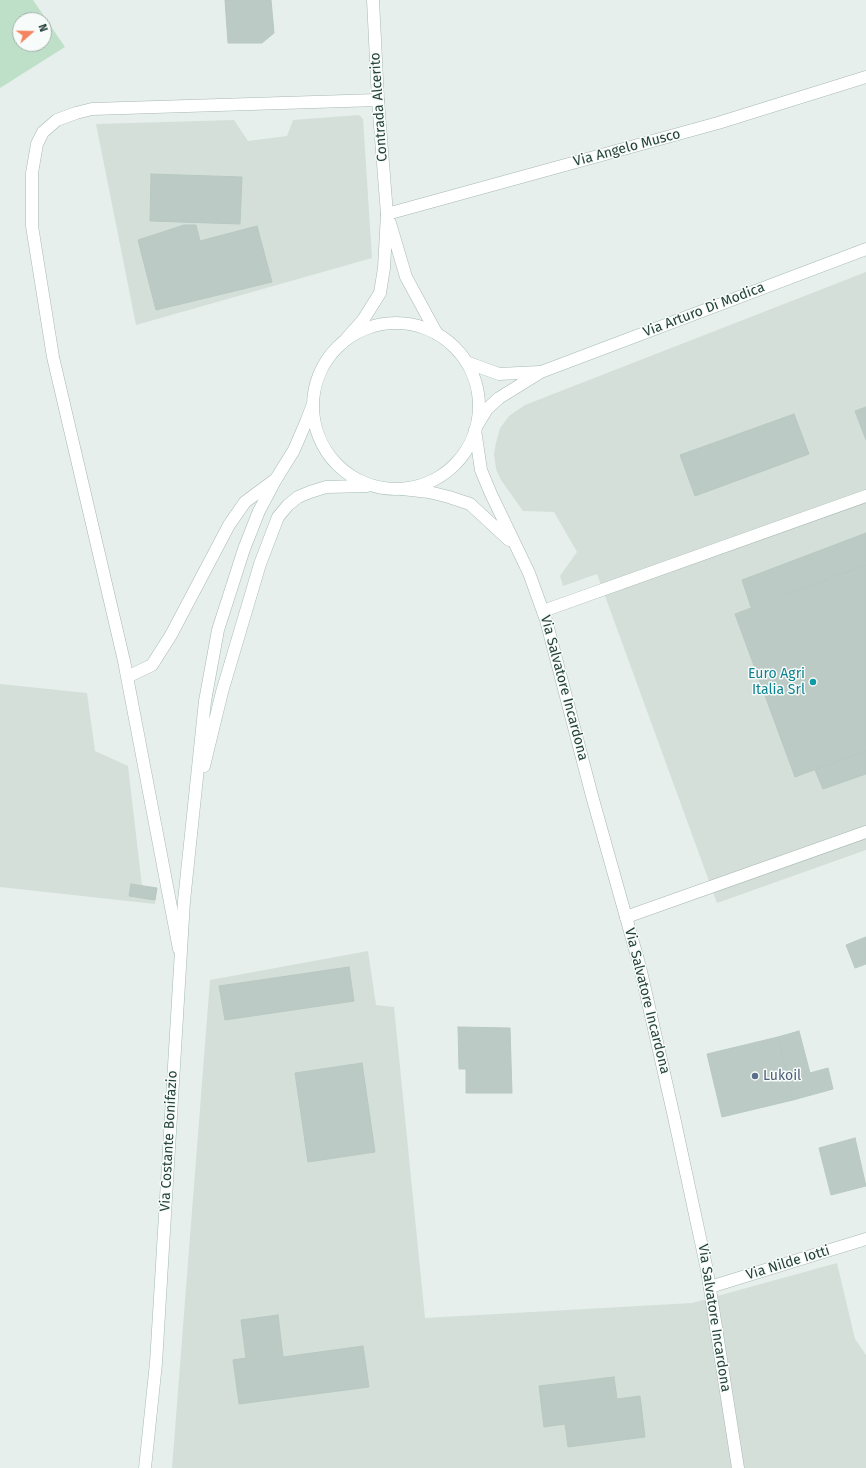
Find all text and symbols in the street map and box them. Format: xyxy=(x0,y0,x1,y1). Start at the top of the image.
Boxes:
north arrow xyxy=(12,12,52,52)
text: N xyxy=(35,22,50,34)
street label: Contrada Alcerito xyxy=(367,52,391,162)
street label: Via Angelo Musco xyxy=(572,126,682,170)
street label: Via Arturo Di Modica xyxy=(641,279,767,341)
street label: Via Salvatore Incardona xyxy=(537,614,591,762)
place label: Euro Agri Italia Srl xyxy=(748,666,805,698)
marker: Euro Agri Italia Srl xyxy=(808,677,818,687)
street label: Via Salvatore Incardona xyxy=(621,926,673,1076)
place label: Lukoil xyxy=(763,1068,801,1084)
street label: Via Costante Bonifazio xyxy=(157,1070,181,1212)
marker: Lukoil xyxy=(750,1071,760,1081)
street label: Via Nilde Iotti xyxy=(744,1242,832,1284)
street label: Via Salvatore Incardona xyxy=(694,1243,734,1393)

